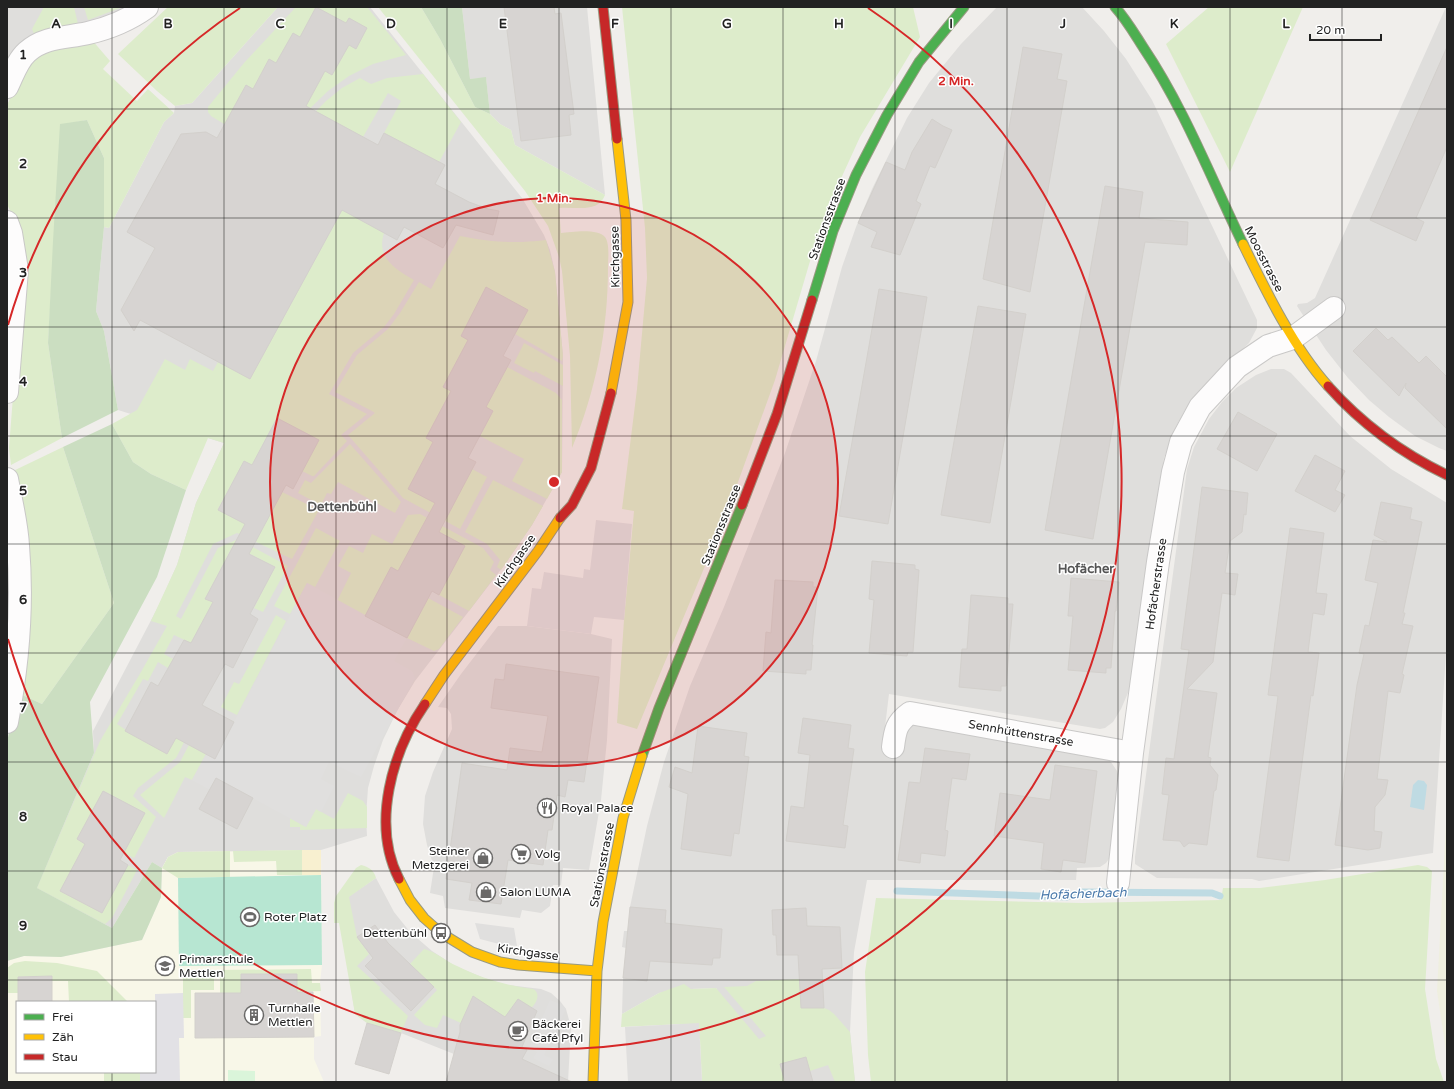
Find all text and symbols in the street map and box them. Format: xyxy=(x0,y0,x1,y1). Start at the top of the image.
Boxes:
text: A xyxy=(51,16,61,32)
text: B xyxy=(163,16,173,32)
text: C xyxy=(275,16,285,32)
text: D xyxy=(386,16,396,32)
text: E xyxy=(499,16,507,32)
text: F xyxy=(611,16,619,32)
text: G xyxy=(722,16,732,32)
text: H xyxy=(834,16,844,32)
text: I xyxy=(949,16,953,32)
text: J xyxy=(1059,16,1066,32)
text: K xyxy=(1170,16,1179,32)
text: L xyxy=(1282,16,1290,32)
scale bar xyxy=(1310,16,1381,42)
text: 20 m xyxy=(1316,23,1345,37)
text: 1 xyxy=(19,47,27,63)
text: 2 Min. xyxy=(938,74,974,88)
text: 2 xyxy=(19,156,27,172)
street label: Stationsstrasse xyxy=(806,176,848,262)
text: 1 Min. xyxy=(536,191,572,205)
street label: Moosstrasse xyxy=(1241,224,1287,294)
street label: Kirchgasse xyxy=(607,226,623,288)
text: 3 xyxy=(19,265,27,281)
text: 4 xyxy=(19,374,28,390)
centre of rings xyxy=(547,475,561,489)
street label: Stationsstrasse xyxy=(698,482,744,568)
text: 5 xyxy=(19,483,27,499)
district label: Dettenbühl xyxy=(307,499,377,515)
street label: Kirchgasse xyxy=(492,532,539,590)
street label: Hofächerstrasse xyxy=(1143,537,1169,631)
district label: Hofächer xyxy=(1058,561,1115,577)
text: 6 xyxy=(19,592,27,608)
text: 7 xyxy=(19,700,27,716)
street label: Sennhüttenstrasse xyxy=(967,717,1075,749)
restaurant icon: Royal Palace xyxy=(536,797,558,819)
place label: Royal Palace xyxy=(561,801,634,815)
text: 8 xyxy=(19,809,27,825)
street label: Stationsstrasse xyxy=(587,821,617,909)
supermarket icon: Volg xyxy=(510,843,532,865)
place label: Steiner Metzgerei xyxy=(412,844,469,872)
shop icon: Steiner Metzgerei xyxy=(472,847,494,869)
place label: Volg xyxy=(535,847,561,861)
shop icon: Salon LUMA xyxy=(475,881,497,903)
water label: Hofächerbach xyxy=(1039,884,1128,904)
place label: Salon LUMA xyxy=(500,885,571,899)
sports icon: Roter Platz xyxy=(239,906,261,928)
place label: Roter Platz xyxy=(264,910,327,924)
text: 9 xyxy=(19,918,27,934)
bus stop icon: Dettenbühl xyxy=(430,922,452,944)
place label: Dettenbühl xyxy=(363,926,427,940)
street label: Kirchgasse xyxy=(496,941,560,963)
place label: Primarschule Mettlen xyxy=(179,952,254,980)
school or university icon: Primarschule Mettlen xyxy=(154,955,176,977)
legend xyxy=(16,1001,156,1073)
place label: Turnhalle Mettlen xyxy=(268,1001,321,1029)
building icon: Turnhalle Mettlen xyxy=(243,1004,265,1026)
text: Frei xyxy=(52,1010,73,1024)
place label: Bäckerei Café Pfyl xyxy=(532,1017,583,1045)
cafe icon: Bäckerei Café Pfyl xyxy=(507,1020,529,1042)
text: Zäh xyxy=(52,1030,74,1044)
text: Stau xyxy=(52,1050,78,1064)

